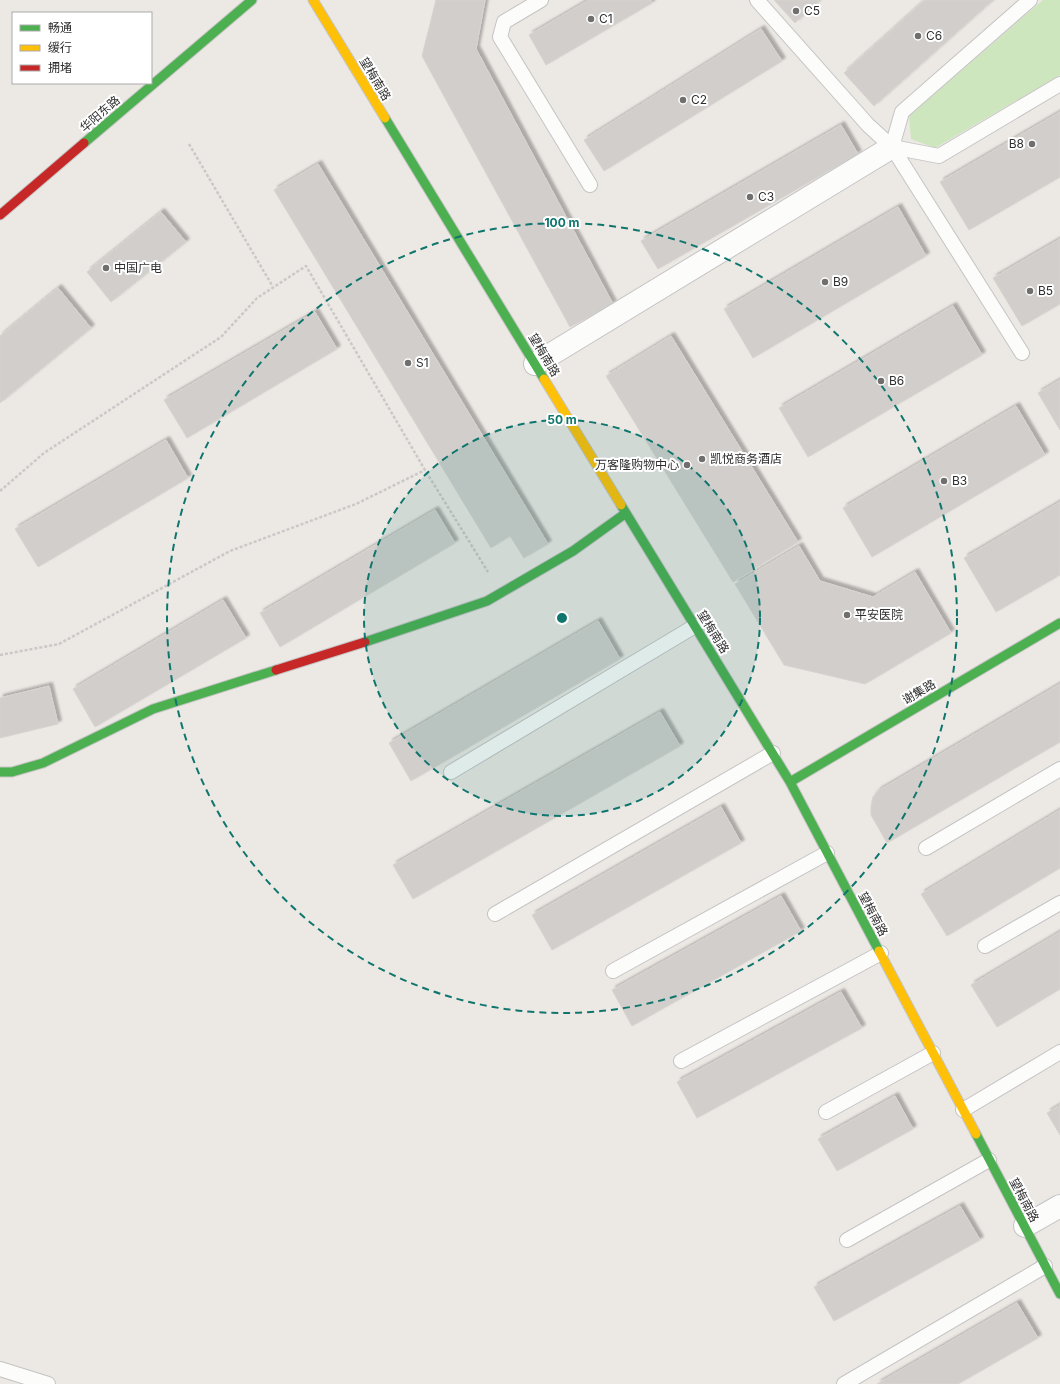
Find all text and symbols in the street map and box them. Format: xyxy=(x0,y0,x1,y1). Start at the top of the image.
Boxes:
place label: C5 xyxy=(804,3,820,18)
marker: C5 xyxy=(791,6,801,16)
place label: C1 xyxy=(599,11,613,26)
legend xyxy=(12,12,152,84)
marker: C1 xyxy=(586,14,596,24)
text: 畅通 xyxy=(48,20,72,35)
place label: C6 xyxy=(926,28,942,43)
marker: C6 xyxy=(913,31,923,41)
text: 缓行 xyxy=(48,40,72,55)
street label: 望梅南路 xyxy=(357,54,394,103)
text: 拥堵 xyxy=(48,60,72,75)
street label: 华阳东路 xyxy=(77,92,123,135)
place label: C2 xyxy=(691,92,707,107)
marker: C2 xyxy=(678,95,688,105)
place label: B8 xyxy=(1009,136,1024,151)
marker: B8 xyxy=(1027,139,1037,149)
place label: C3 xyxy=(758,189,774,204)
marker: C3 xyxy=(745,192,755,202)
text: 100 m xyxy=(544,215,580,230)
place label: 中国广电 xyxy=(114,260,162,275)
marker: 中国广电 xyxy=(101,263,111,273)
place label: B9 xyxy=(833,274,848,289)
marker: B9 xyxy=(820,277,830,287)
place label: B5 xyxy=(1038,283,1053,298)
marker: B5 xyxy=(1025,286,1035,296)
street label: 望梅南路 xyxy=(526,330,563,379)
place label: S1 xyxy=(416,355,429,370)
marker: S1 xyxy=(403,358,413,368)
place label: B6 xyxy=(889,373,904,388)
marker: B6 xyxy=(876,376,886,386)
text: 50 m xyxy=(547,412,577,427)
place label: 凯悦商务酒店 xyxy=(710,451,782,466)
marker: 凯悦商务酒店 xyxy=(697,454,707,464)
place label: 万客隆购物中心 xyxy=(595,457,679,472)
marker: 万客隆购物中心 xyxy=(682,460,692,470)
place label: B3 xyxy=(952,473,967,488)
marker: B3 xyxy=(939,476,949,486)
street label: 望梅南路 xyxy=(694,607,733,656)
place label: 平安医院 xyxy=(855,607,903,622)
marker: 平安医院 xyxy=(842,610,852,620)
centre of rings xyxy=(555,611,569,625)
street label: 谢集路 xyxy=(899,676,938,707)
street label: 望梅南路 xyxy=(856,889,891,938)
street label: 望梅南路 xyxy=(1007,1175,1042,1224)

